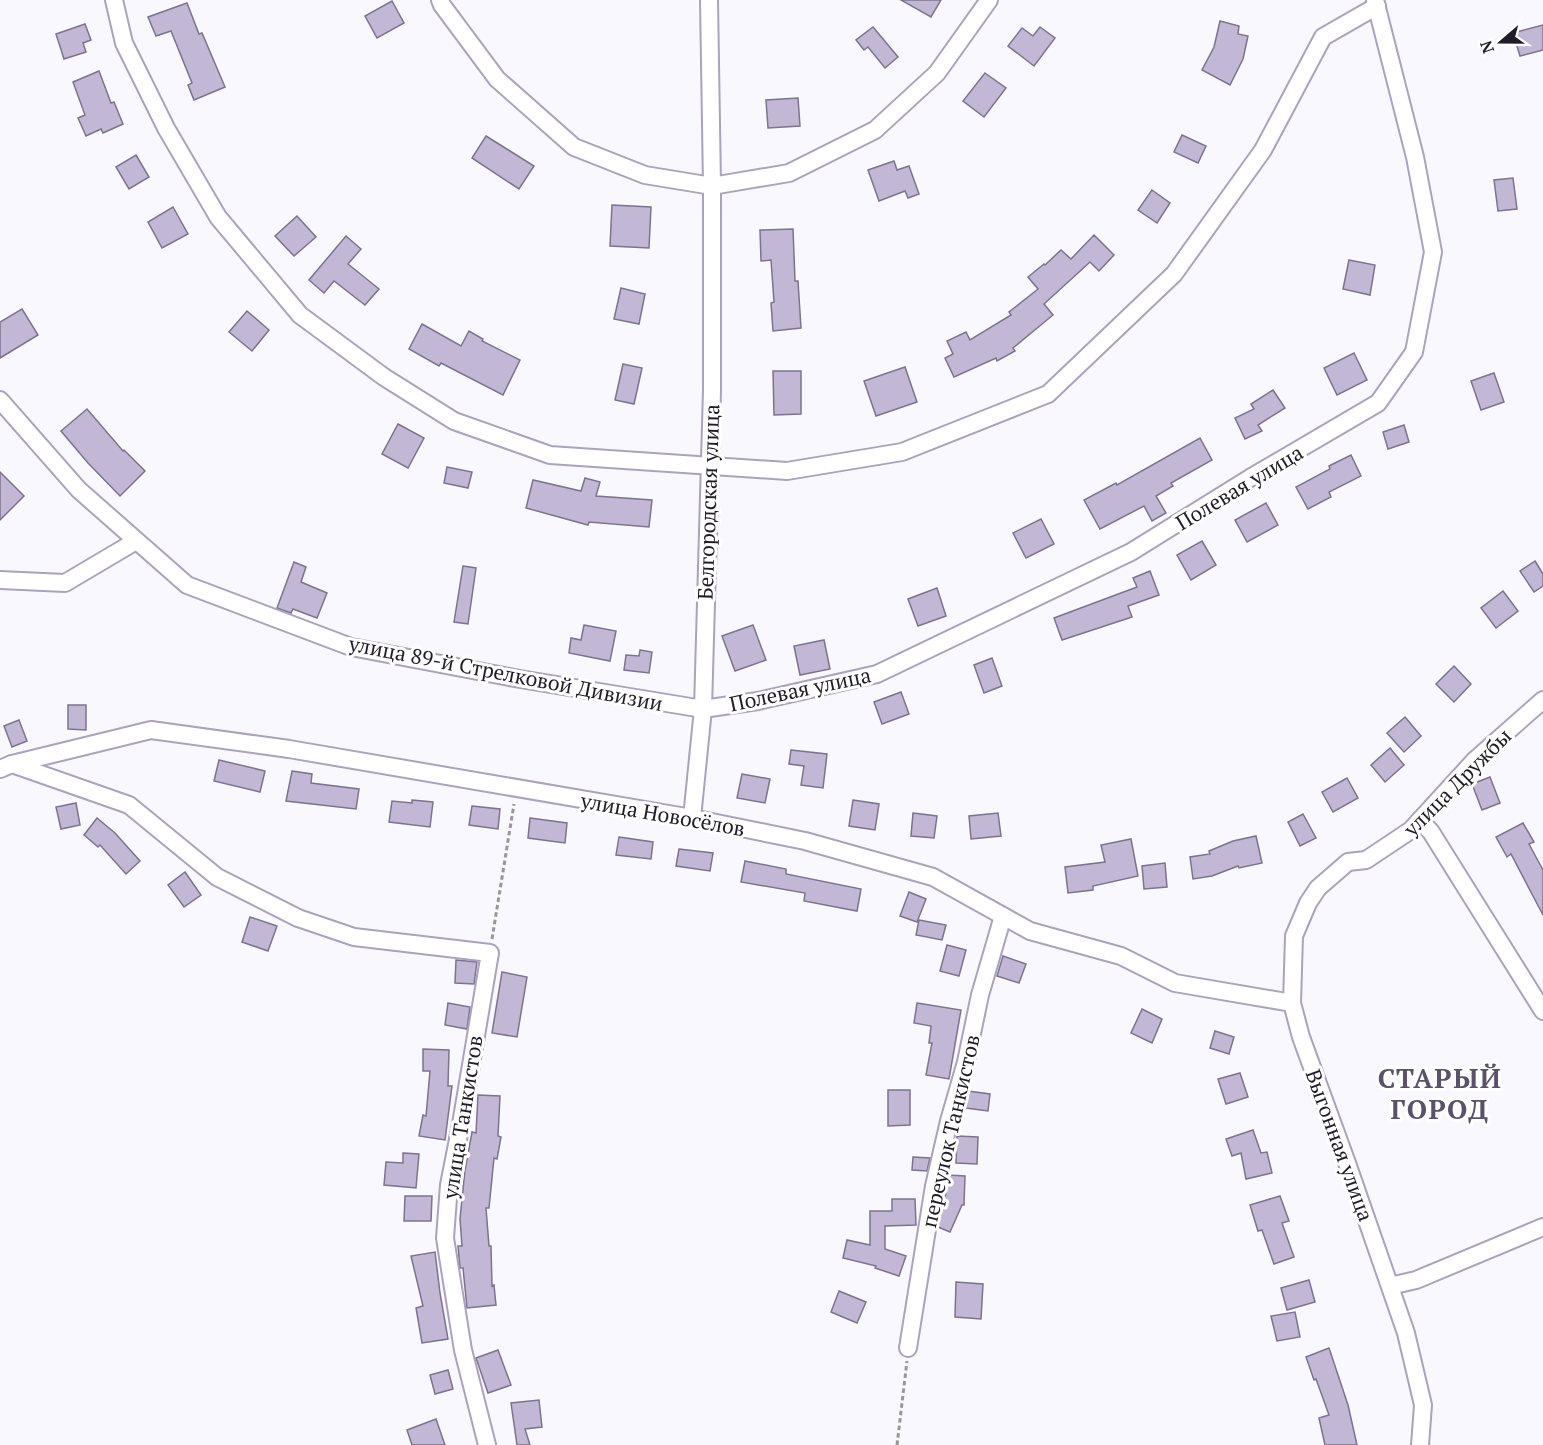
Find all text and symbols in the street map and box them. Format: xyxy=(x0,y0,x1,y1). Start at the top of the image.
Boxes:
north arrow xyxy=(1471,12,1531,72)
text: N xyxy=(1474,38,1499,57)
street label: Белгородская улица xyxy=(691,403,725,600)
street label: Полевая улица xyxy=(1170,438,1308,536)
street label: улица 89-й Стрелковой Дивизии xyxy=(346,629,665,717)
street label: Полевая улица xyxy=(727,660,874,718)
street label: улица Дружбы xyxy=(1396,722,1517,843)
street label: улица Новосёлов xyxy=(578,786,747,842)
street label: переулок Танкистов xyxy=(914,1032,986,1230)
street label: улица Танкистов xyxy=(435,1033,489,1202)
district label: СТАРЫЙ ГОРОД xyxy=(1378,1060,1502,1127)
street label: Выгонная улица xyxy=(1300,1065,1381,1225)

